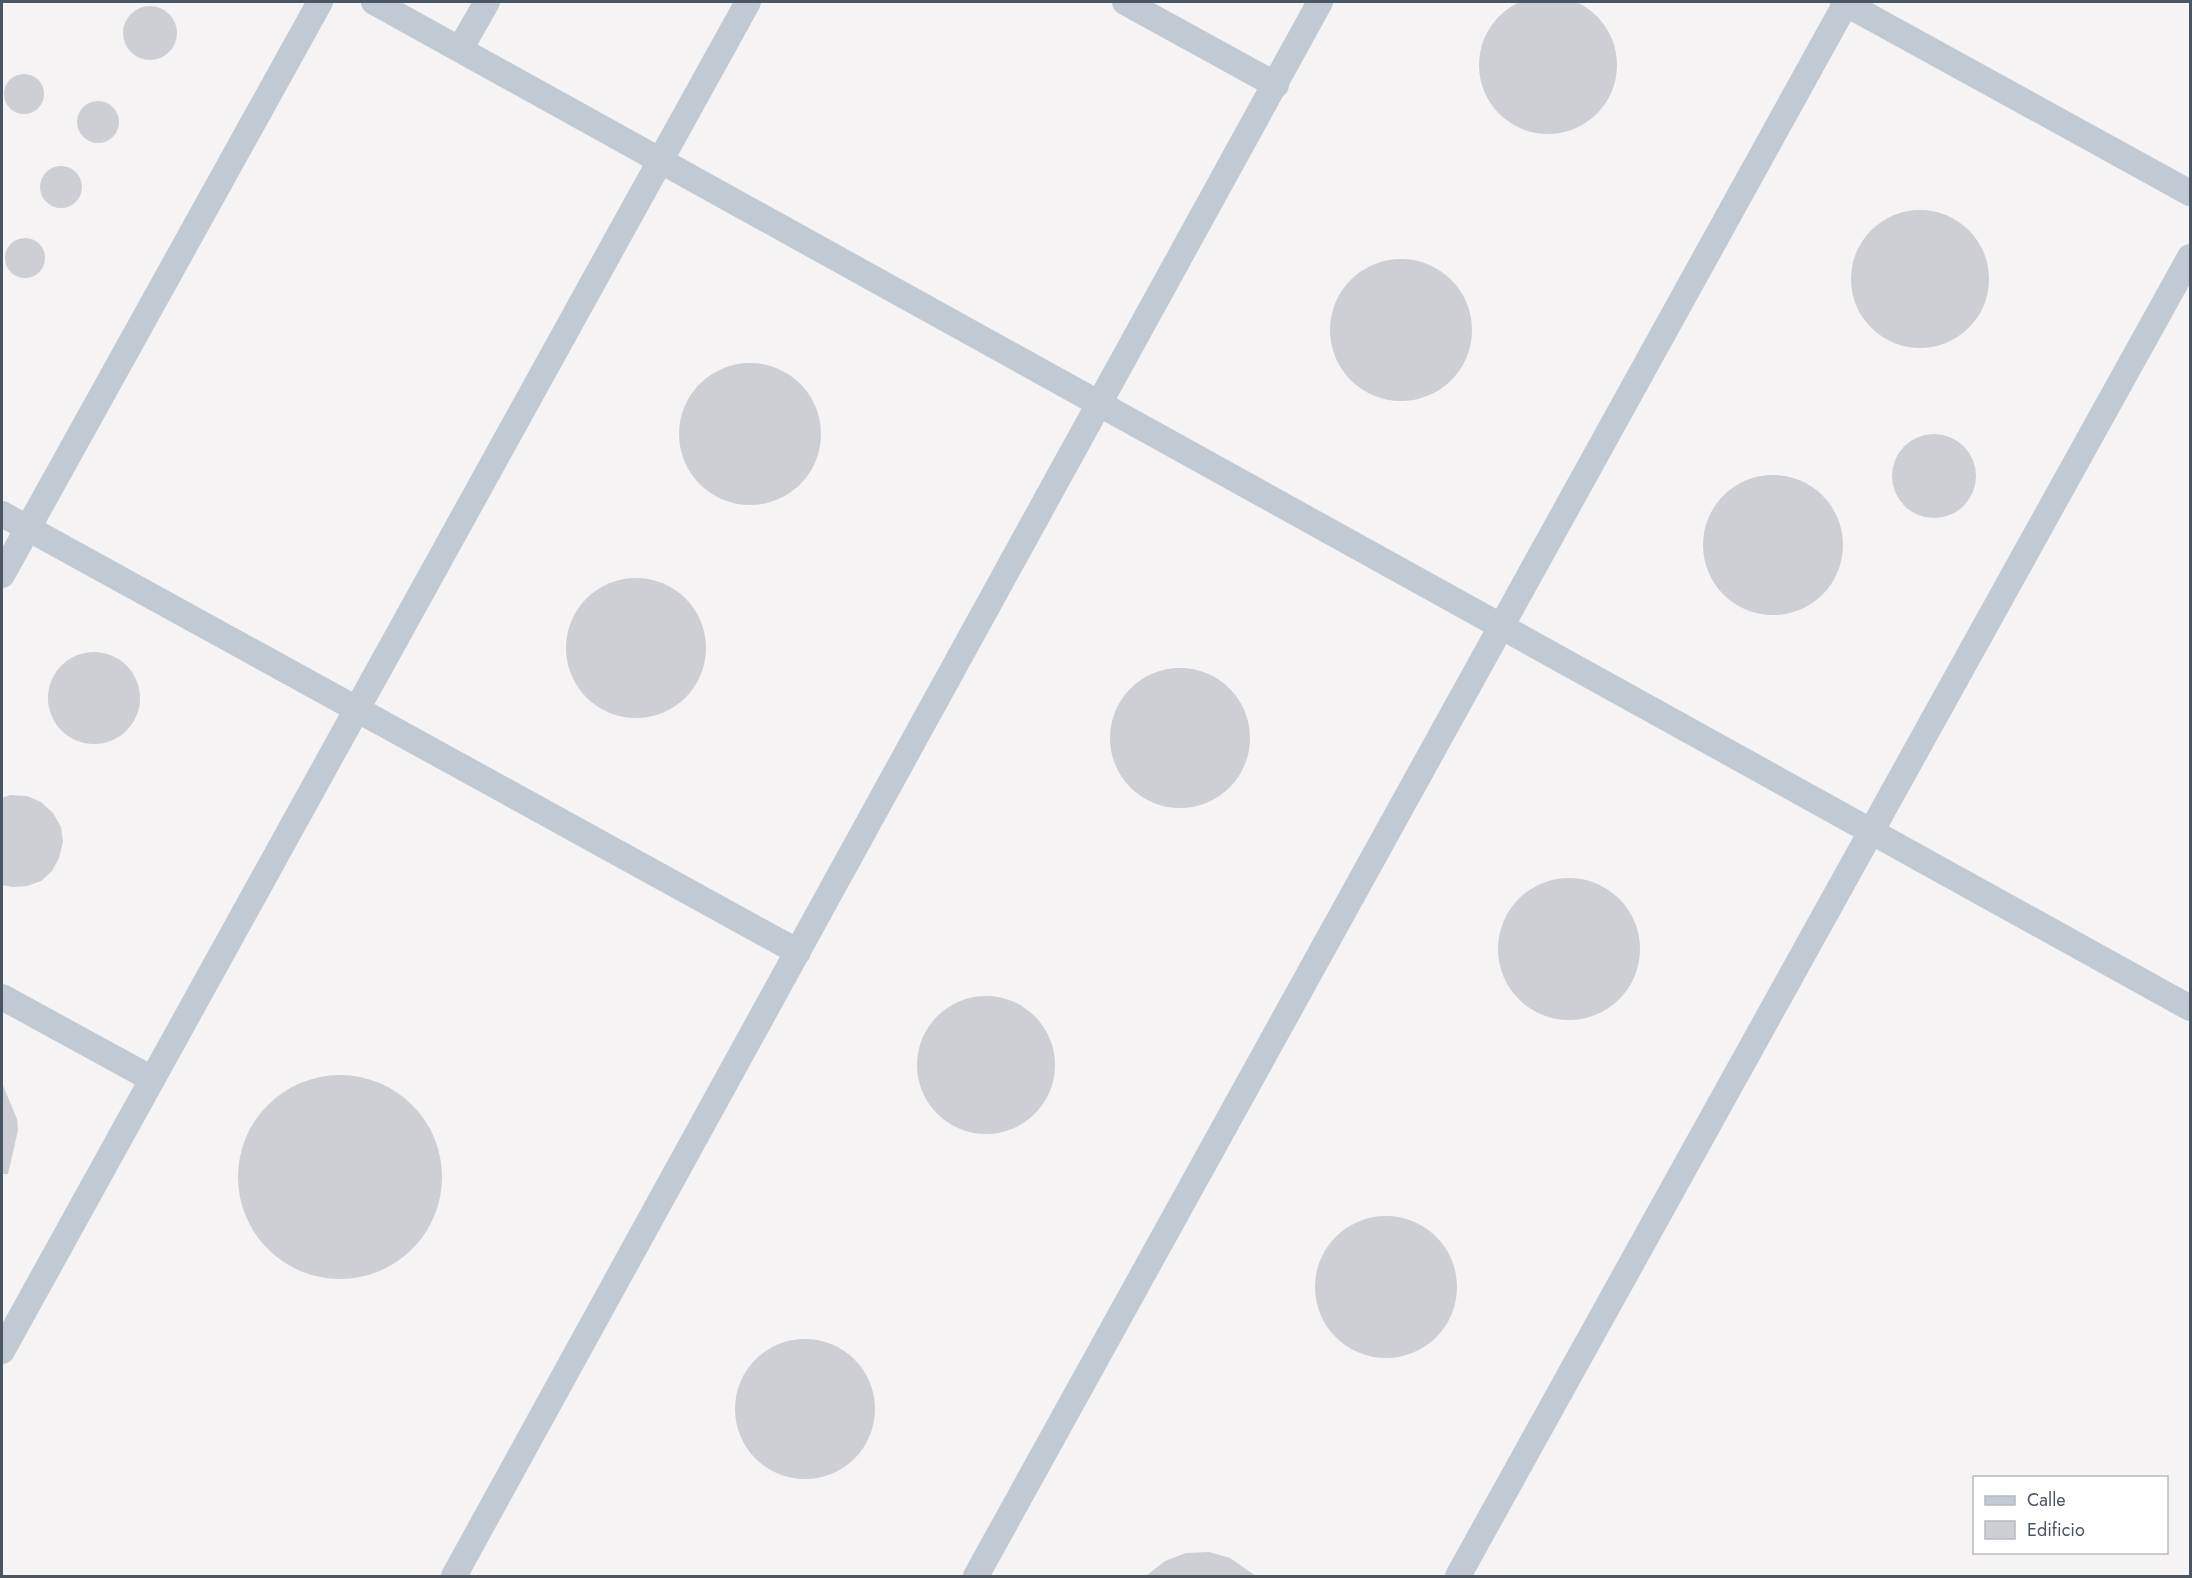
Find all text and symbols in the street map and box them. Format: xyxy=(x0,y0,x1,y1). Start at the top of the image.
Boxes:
legend xyxy=(1973,1476,2168,1554)
text: Calle xyxy=(2027,1487,2066,1513)
text: Edificio xyxy=(2027,1517,2085,1543)

